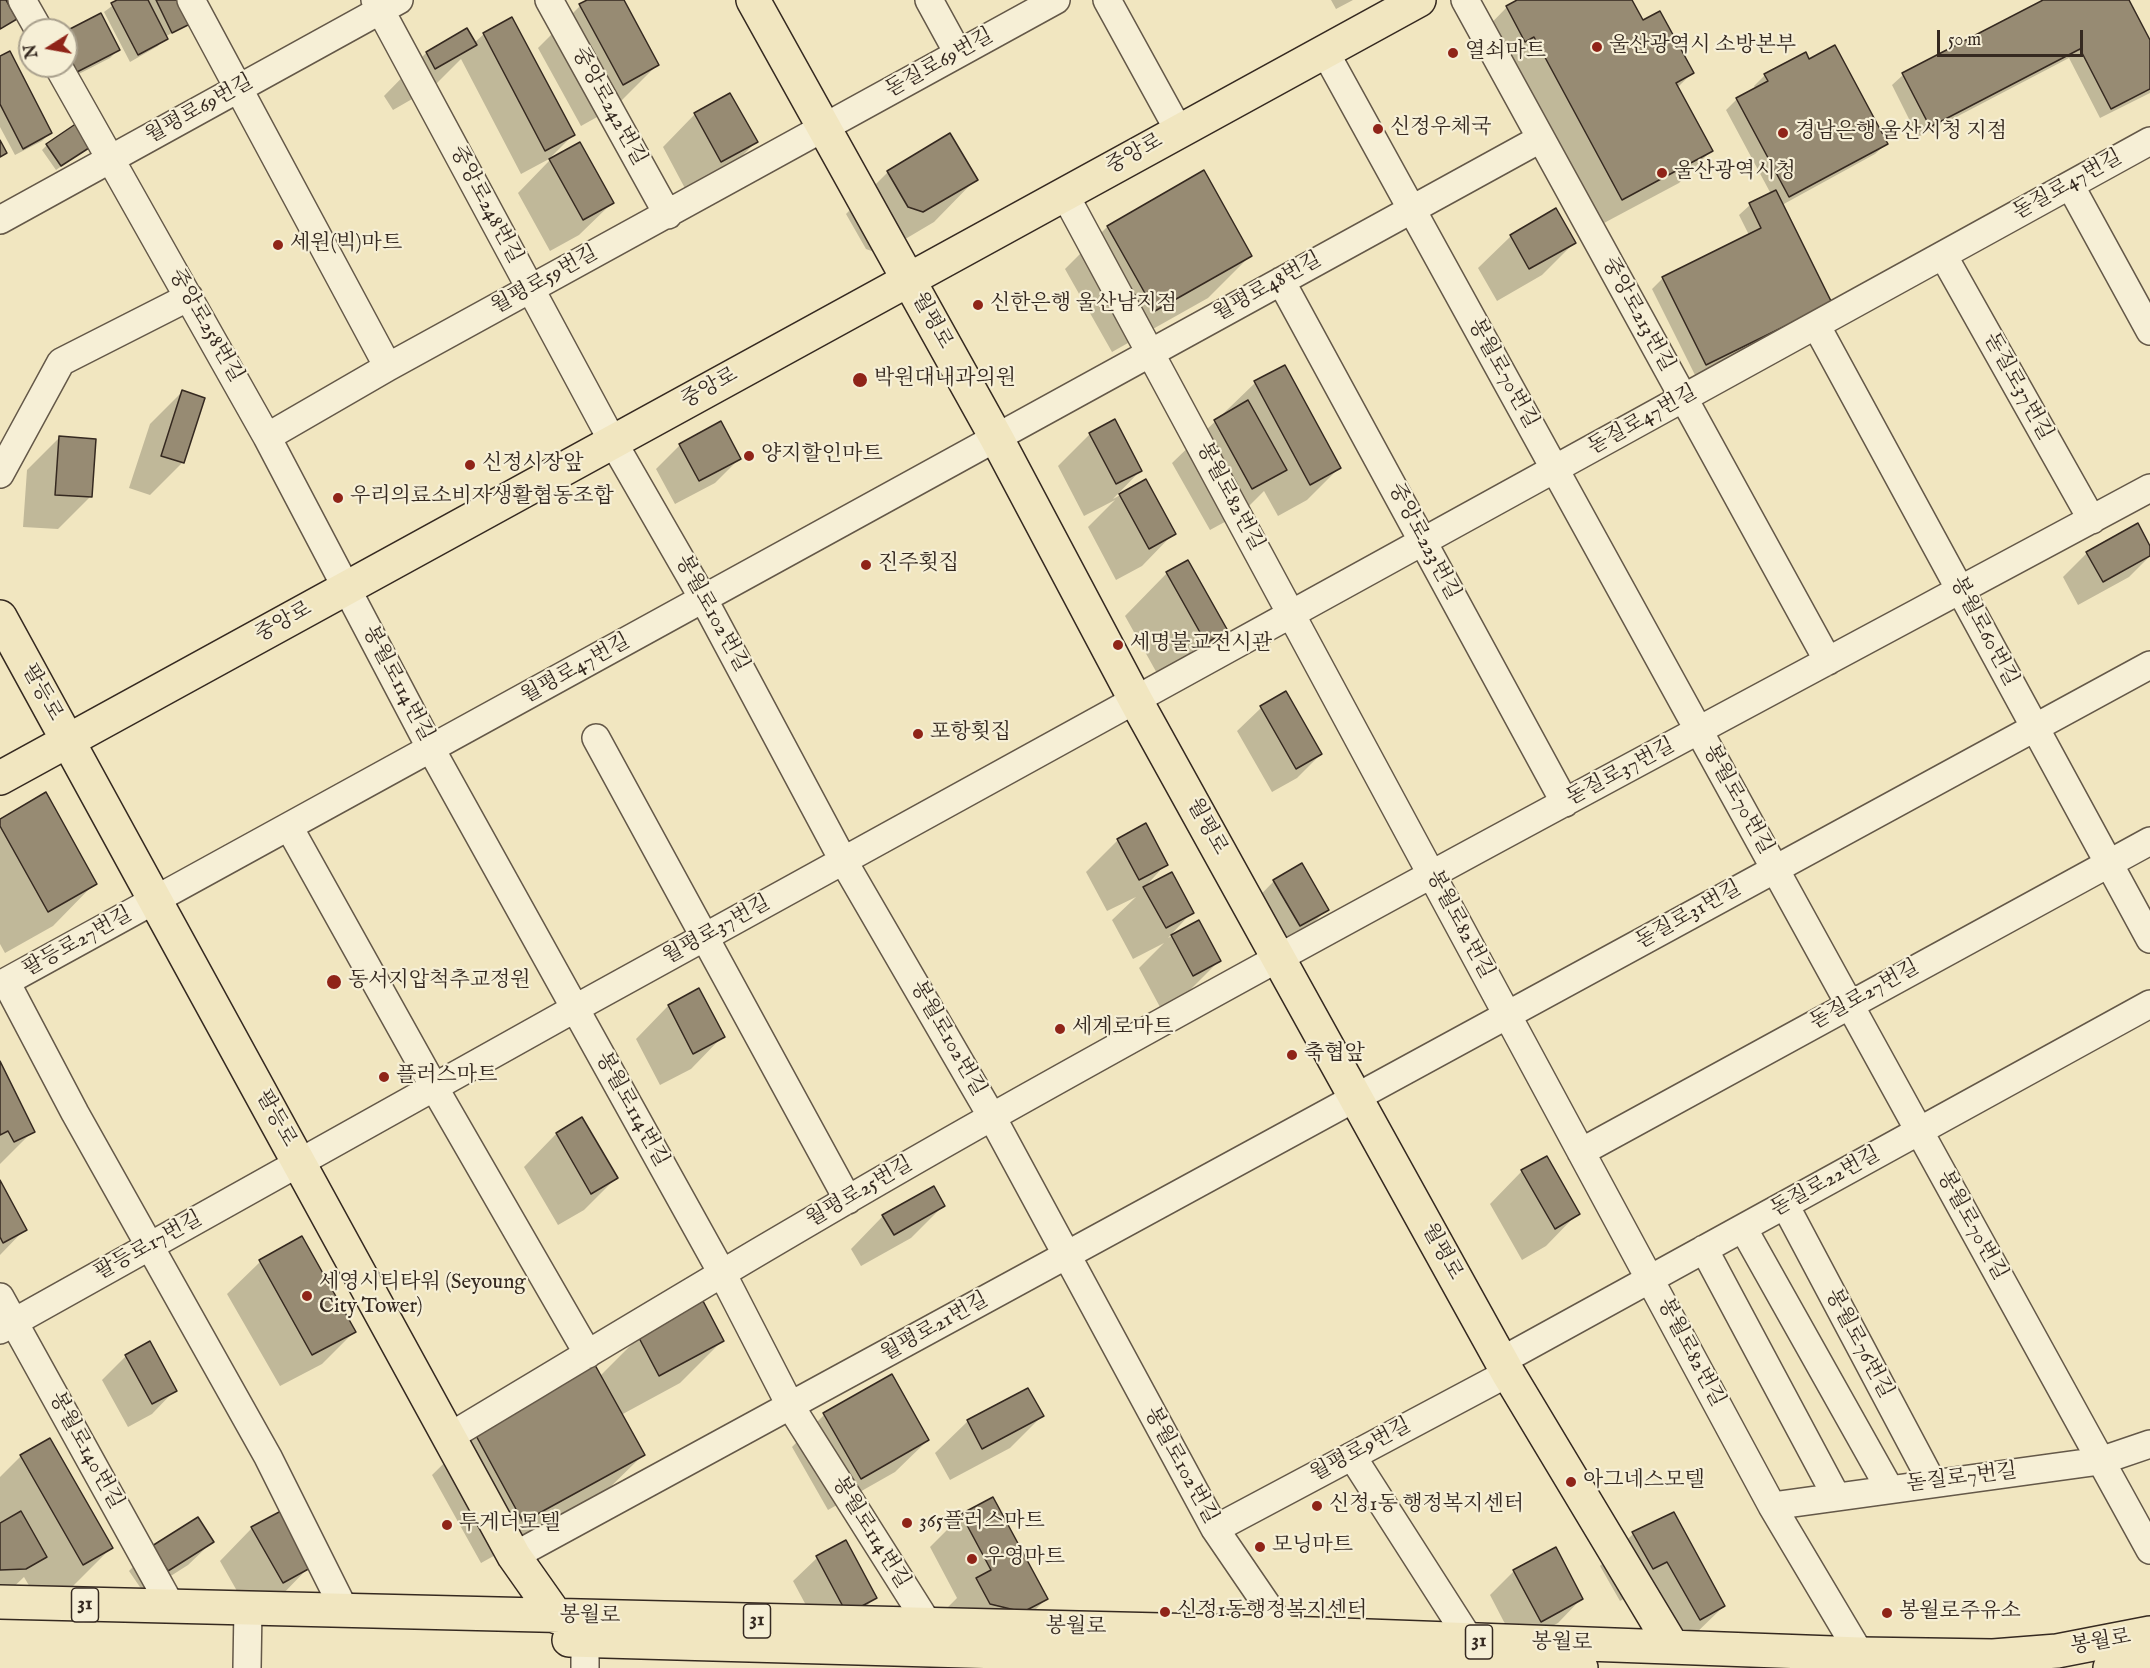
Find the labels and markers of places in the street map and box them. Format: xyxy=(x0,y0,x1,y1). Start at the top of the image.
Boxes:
place label: 울산광역시 소방본부 xyxy=(1609,34,1796,60)
place label: 열쇠마트 xyxy=(1465,40,1546,66)
marker: 울산광역시 소방본부 xyxy=(1590,40,1604,54)
marker: 열쇠마트 xyxy=(1446,46,1460,60)
place label: 신정우체국 xyxy=(1390,116,1491,142)
place label: 경남은행 울산시청 지점 xyxy=(1795,120,2007,146)
marker: 신정우체국 xyxy=(1371,122,1385,136)
marker: 경남은행 울산시청 지점 xyxy=(1776,126,1790,140)
place label: 울산광역시청 xyxy=(1674,160,1796,186)
marker: 울산광역시청 xyxy=(1655,166,1669,180)
place label: 세원(빅)마트 xyxy=(290,232,402,258)
marker: 세원(빅)마트 xyxy=(271,238,285,252)
place label: 신한은행 울산남지점 xyxy=(990,292,1177,318)
marker: 신한은행 울산남지점 xyxy=(971,298,985,312)
place label: 박원대내과의원 xyxy=(874,367,1016,393)
marker: 박원대내과의원 xyxy=(851,371,869,389)
place label: 양지할인마트 xyxy=(761,443,883,469)
marker: 양지할인마트 xyxy=(742,449,756,463)
place label: 신정시장앞 xyxy=(482,452,583,478)
marker: 신정시장앞 xyxy=(463,458,477,472)
place label: 우리의료소비자생활협동조합 xyxy=(350,485,614,511)
marker: 우리의료소비자생활협동조합 xyxy=(331,491,345,505)
place label: 진주횟집 xyxy=(878,552,959,578)
marker: 진주횟집 xyxy=(859,558,873,572)
place label: 세명불교전시관 xyxy=(1130,632,1272,658)
marker: 세명불교전시관 xyxy=(1111,638,1125,652)
place label: 포항횟집 xyxy=(930,721,1011,747)
marker: 포항횟집 xyxy=(911,727,925,741)
place label: 동서지압척추교정원 xyxy=(348,969,531,995)
marker: 동서지압척추교정원 xyxy=(325,973,343,991)
place label: 세계로마트 xyxy=(1072,1016,1173,1042)
marker: 세계로마트 xyxy=(1053,1022,1067,1036)
place label: 축협앞 xyxy=(1304,1042,1365,1068)
marker: 축협앞 xyxy=(1285,1048,1299,1062)
place label: 플러스마트 xyxy=(396,1064,497,1090)
marker: 플러스마트 xyxy=(377,1070,391,1084)
place label: 세영시티타워 (Seyoung City Tower) xyxy=(319,1271,526,1321)
marker: 세영시티타워 (Seyoung City Tower) xyxy=(300,1289,314,1303)
place label: 아그네스모텔 xyxy=(1583,1469,1705,1495)
marker: 아그네스모텔 xyxy=(1564,1475,1578,1489)
place label: 신정1동 행정복지센터 xyxy=(1329,1493,1524,1519)
marker: 신정1동 행정복지센터 xyxy=(1310,1499,1324,1513)
place label: 365플러스마트 xyxy=(919,1510,1045,1536)
place label: 투게더모텔 xyxy=(459,1512,560,1538)
marker: 365플러스마트 xyxy=(900,1516,914,1530)
marker: 투게더모텔 xyxy=(440,1518,454,1532)
place label: 모닝마트 xyxy=(1272,1534,1353,1560)
marker: 모닝마트 xyxy=(1253,1540,1267,1554)
place label: 우영마트 xyxy=(984,1546,1065,1572)
marker: 우영마트 xyxy=(965,1552,979,1566)
place label: 신정1동행정복지센터 xyxy=(1177,1599,1367,1625)
place label: 봉월로주유소 xyxy=(1899,1600,2021,1626)
marker: 신정1동행정복지센터 xyxy=(1158,1605,1172,1619)
marker: 봉월로주유소 xyxy=(1880,1606,1894,1620)

